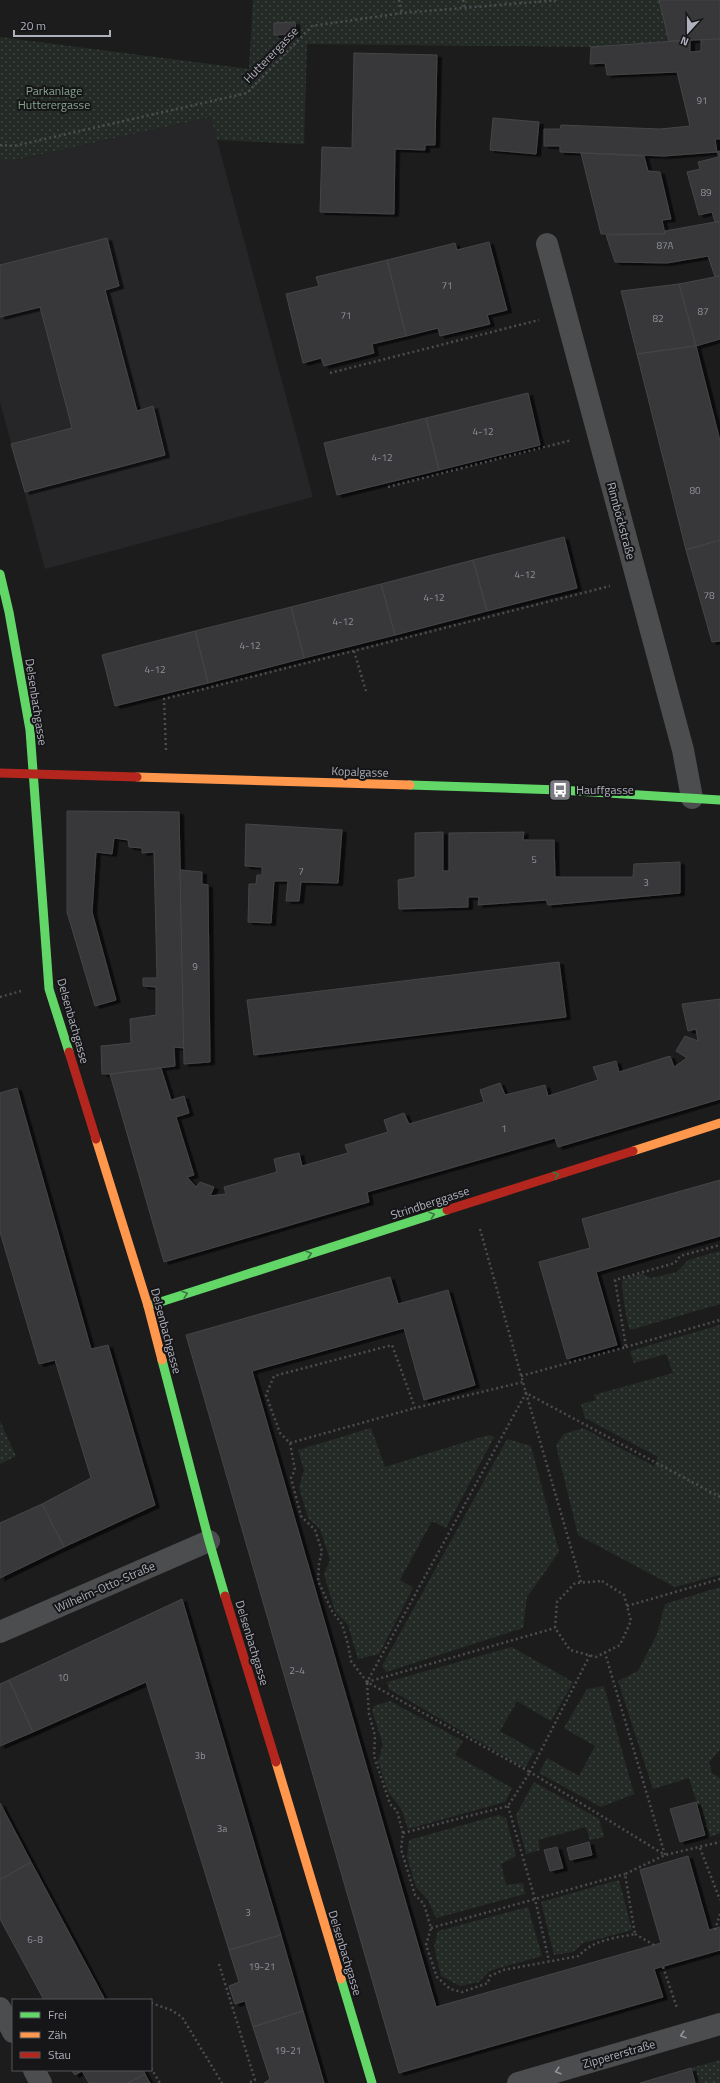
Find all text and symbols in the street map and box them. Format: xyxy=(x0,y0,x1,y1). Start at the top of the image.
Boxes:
scale bar xyxy=(14,12,110,38)
north arrow xyxy=(668,12,708,52)
text: 20 m xyxy=(20,16,46,35)
street label: Hutterergasse xyxy=(239,22,303,87)
text: N xyxy=(678,33,691,50)
park label: Parkanlage Hutterergasse xyxy=(18,81,90,114)
house number: 91 xyxy=(696,93,708,108)
house number: 89 xyxy=(700,185,712,200)
house number: 87A xyxy=(656,238,674,253)
house number: 71 xyxy=(441,278,453,293)
house number: 87 xyxy=(697,304,709,319)
house number: 71 xyxy=(340,308,352,323)
house number: 82 xyxy=(652,311,664,326)
house number: 4-12 xyxy=(472,424,494,439)
house number: 4-12 xyxy=(371,450,393,465)
street label: Rinnböckstraße xyxy=(602,480,641,562)
house number: 80 xyxy=(689,483,701,498)
house number: 4-12 xyxy=(514,567,536,582)
house number: 78 xyxy=(703,588,715,603)
house number: 4-12 xyxy=(423,590,445,605)
house number: 4-12 xyxy=(332,614,354,629)
house number: 4-12 xyxy=(239,638,261,653)
street label: Delsenbachgasse xyxy=(20,657,53,747)
house number: 4-12 xyxy=(144,662,166,677)
street label: Kopalgasse xyxy=(331,761,389,782)
bus stop icon: Hauffgasse xyxy=(547,777,573,803)
place label: Hauffgasse xyxy=(576,780,634,799)
house number: 5 xyxy=(531,852,537,867)
house number: 7 xyxy=(298,864,304,879)
house number: 3 xyxy=(643,875,649,890)
house number: 9 xyxy=(192,959,198,974)
street label: Delsenbachgasse xyxy=(52,976,95,1066)
house number: 1 xyxy=(501,1121,507,1136)
one-way arrow xyxy=(552,1171,559,1180)
street label: Strindberggasse xyxy=(388,1181,472,1224)
one-way arrow xyxy=(429,1211,436,1219)
one-way arrow xyxy=(305,1251,312,1259)
street label: Delsenbachgasse xyxy=(146,1286,187,1376)
one-way arrow xyxy=(181,1290,188,1299)
street label: Wilhelm-Otto-Straße xyxy=(52,1556,158,1617)
street label: Delsenbachgasse xyxy=(231,1598,274,1688)
house number: 2-4 xyxy=(289,1663,305,1678)
house number: 10 xyxy=(57,1670,69,1685)
house number: 3b xyxy=(195,1748,205,1763)
house number: 3a xyxy=(217,1821,227,1836)
house number: 3 xyxy=(245,1905,251,1920)
street label: Delsenbachgasse xyxy=(324,1908,367,1998)
house number: 6-8 xyxy=(27,1932,43,1947)
house number: 19-21 xyxy=(249,1959,275,1974)
legend xyxy=(12,1999,152,2071)
text: Frei xyxy=(48,2005,67,2024)
text: Zäh xyxy=(48,2025,67,2044)
one-way arrow xyxy=(679,2030,686,2039)
street label: Zippererstraße xyxy=(580,2034,657,2073)
house number: 19-21 xyxy=(275,2043,301,2058)
text: Stau xyxy=(48,2045,71,2064)
one-way arrow xyxy=(555,2067,561,2075)

